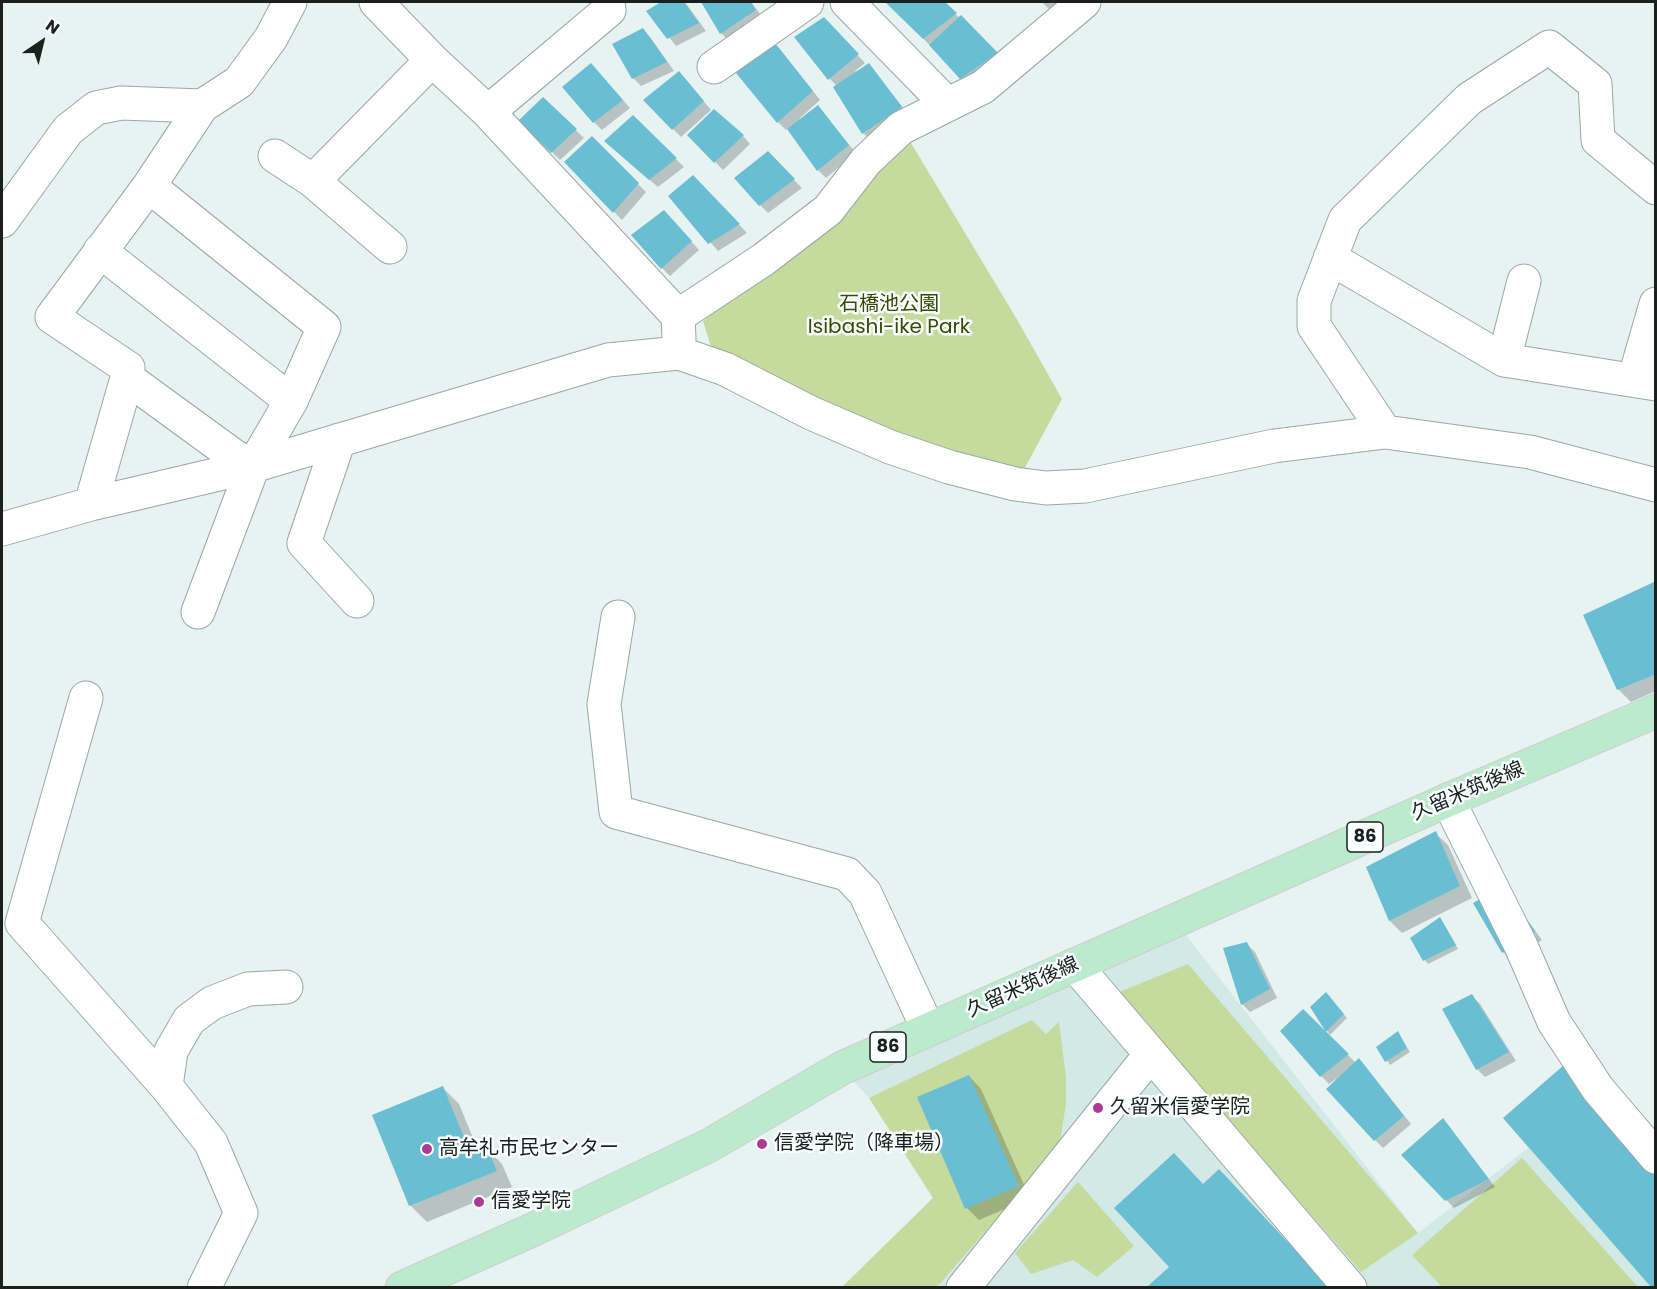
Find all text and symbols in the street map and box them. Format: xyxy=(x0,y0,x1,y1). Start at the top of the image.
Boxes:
north arrow xyxy=(12,12,72,72)
text: N xyxy=(41,14,64,40)
park label: 石橋池公園 Isibashi-ike Park xyxy=(808,293,970,340)
street label: 久留米筑後線 xyxy=(1408,758,1528,826)
road number: 86 xyxy=(1347,822,1383,852)
street label: 久留米筑後線 xyxy=(963,953,1083,1023)
road number: 86 xyxy=(870,1032,906,1062)
place label: 久留米信愛学院 xyxy=(1110,1096,1250,1120)
marker: 久留米信愛学院 xyxy=(1091,1101,1105,1115)
place label: 信愛学院（降車場） xyxy=(774,1132,954,1156)
place label: 高牟礼市民センター xyxy=(439,1137,619,1161)
marker: 信愛学院（降車場） xyxy=(755,1137,769,1151)
marker: 高牟礼市民センター xyxy=(420,1142,434,1156)
place label: 信愛学院 xyxy=(491,1190,571,1214)
marker: 信愛学院 xyxy=(472,1195,486,1209)

